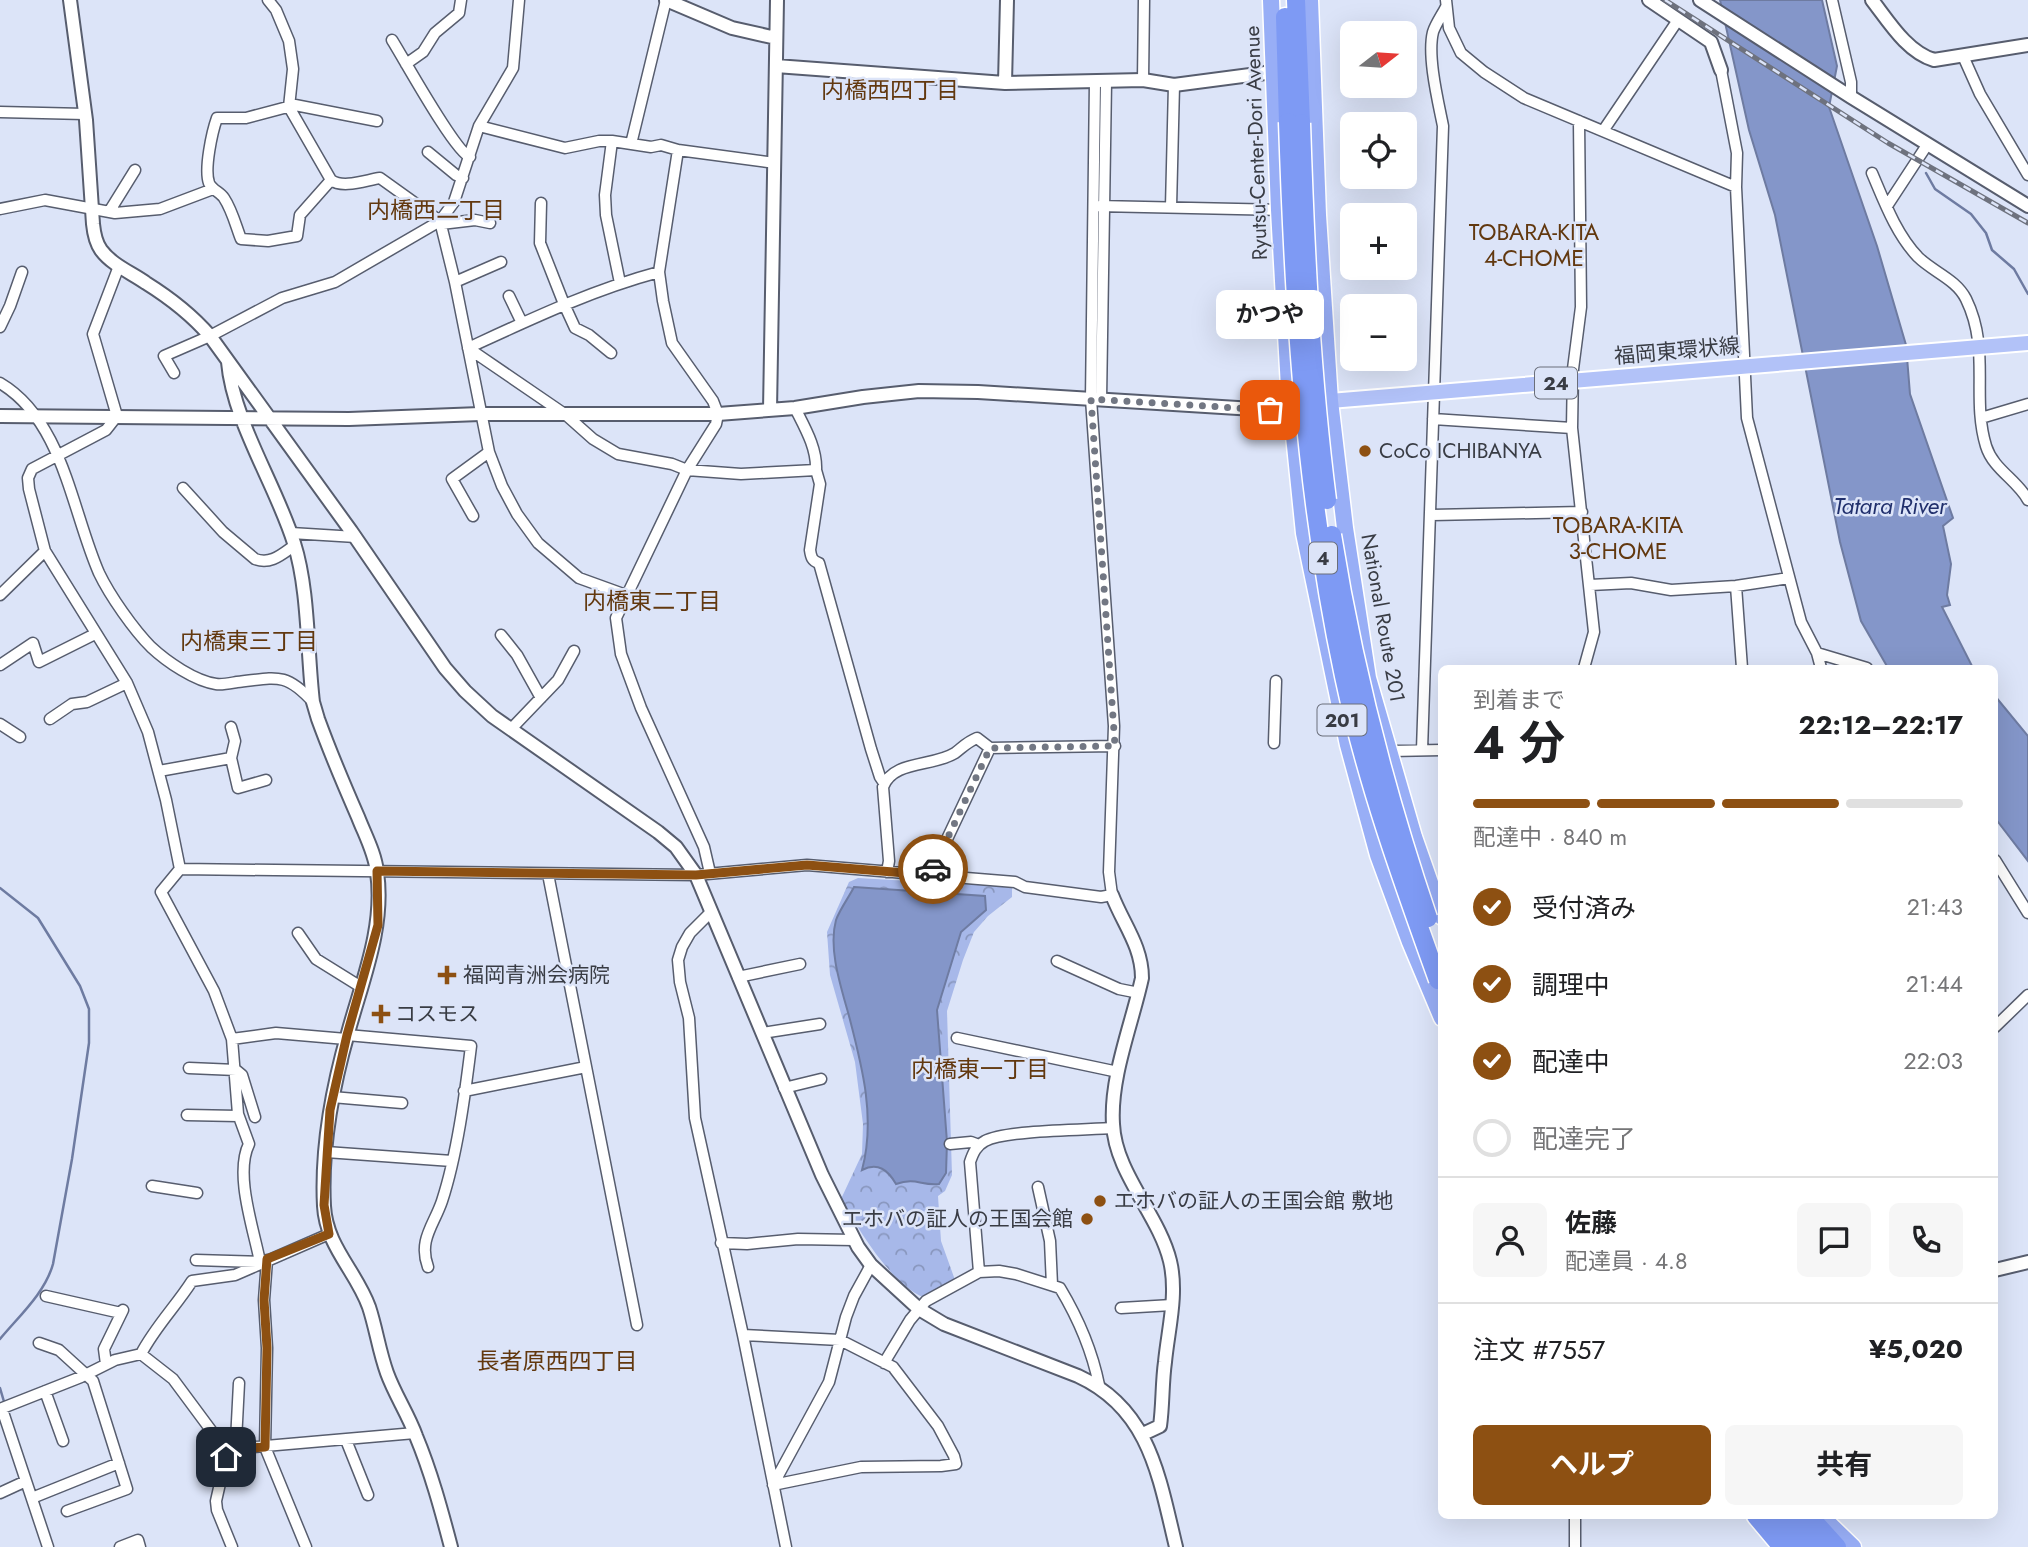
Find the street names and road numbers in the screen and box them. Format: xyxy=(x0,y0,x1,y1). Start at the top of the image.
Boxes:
street label: Ryutsu-Center-Dori Avenue xyxy=(1237,25,1275,261)
street label: 福岡東環状線 xyxy=(1613,331,1741,371)
road number: 24 xyxy=(1535,368,1577,398)
street label: National Route 201 xyxy=(1353,531,1413,705)
road number: 4 xyxy=(1309,542,1337,573)
road number: 201 xyxy=(1318,705,1366,736)

